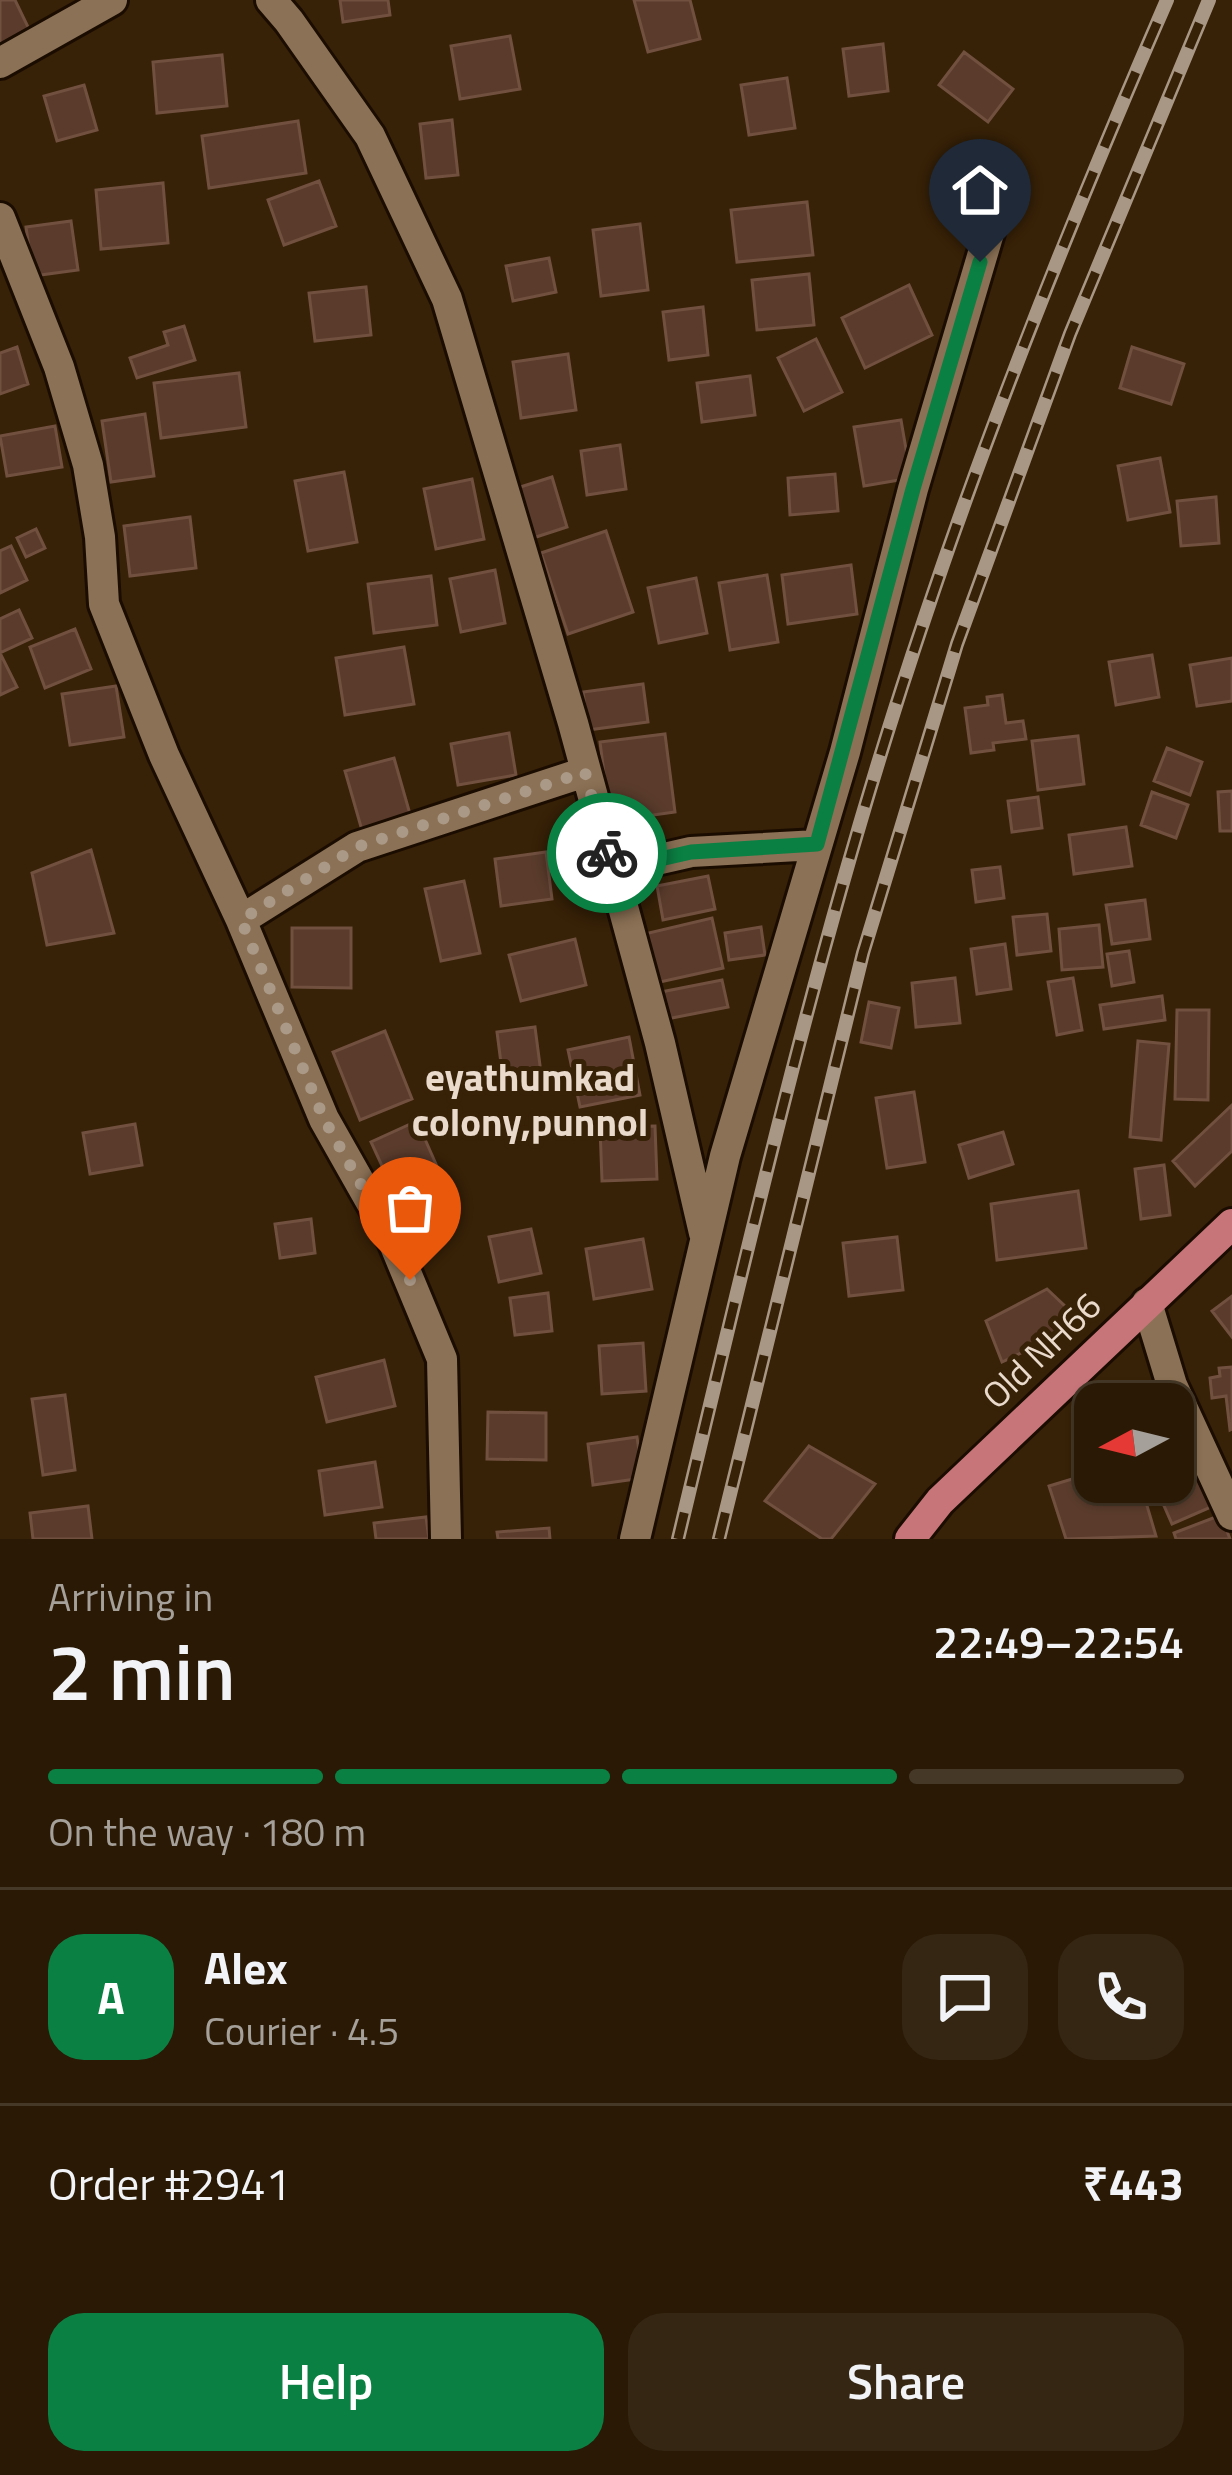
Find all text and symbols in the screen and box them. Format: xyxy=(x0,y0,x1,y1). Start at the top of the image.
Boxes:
pin xyxy=(929,139,1031,262)
icon: home xyxy=(947,157,1013,223)
courier xyxy=(547,793,667,913)
icon: bike xyxy=(574,820,640,886)
district label: eyathumkad colony,punnol xyxy=(412,1047,648,1151)
pin xyxy=(359,1157,461,1280)
icon: bag xyxy=(377,1175,443,1241)
street label: Old NH66 xyxy=(969,1279,1113,1421)
north arrow xyxy=(1074,1383,1194,1503)
map controls xyxy=(1074,1383,1194,1503)
text: Arriving in xyxy=(48,1567,213,1626)
text: 22:49–22:54 xyxy=(933,1607,1184,1675)
text: 2 min xyxy=(48,1612,236,1730)
text: On the way · 180 m xyxy=(48,1802,366,1861)
text: Alex xyxy=(204,1933,288,2001)
button: chat xyxy=(902,1934,1028,2060)
button: phone xyxy=(1058,1934,1184,2060)
text: A xyxy=(97,1963,125,2031)
text: Courier · 4.5 xyxy=(204,2001,399,2060)
text: Order #2941 xyxy=(48,2149,291,2217)
text: ₹443 xyxy=(1083,2149,1184,2217)
button: Help xyxy=(48,2313,604,2451)
button: Share xyxy=(628,2313,1184,2451)

